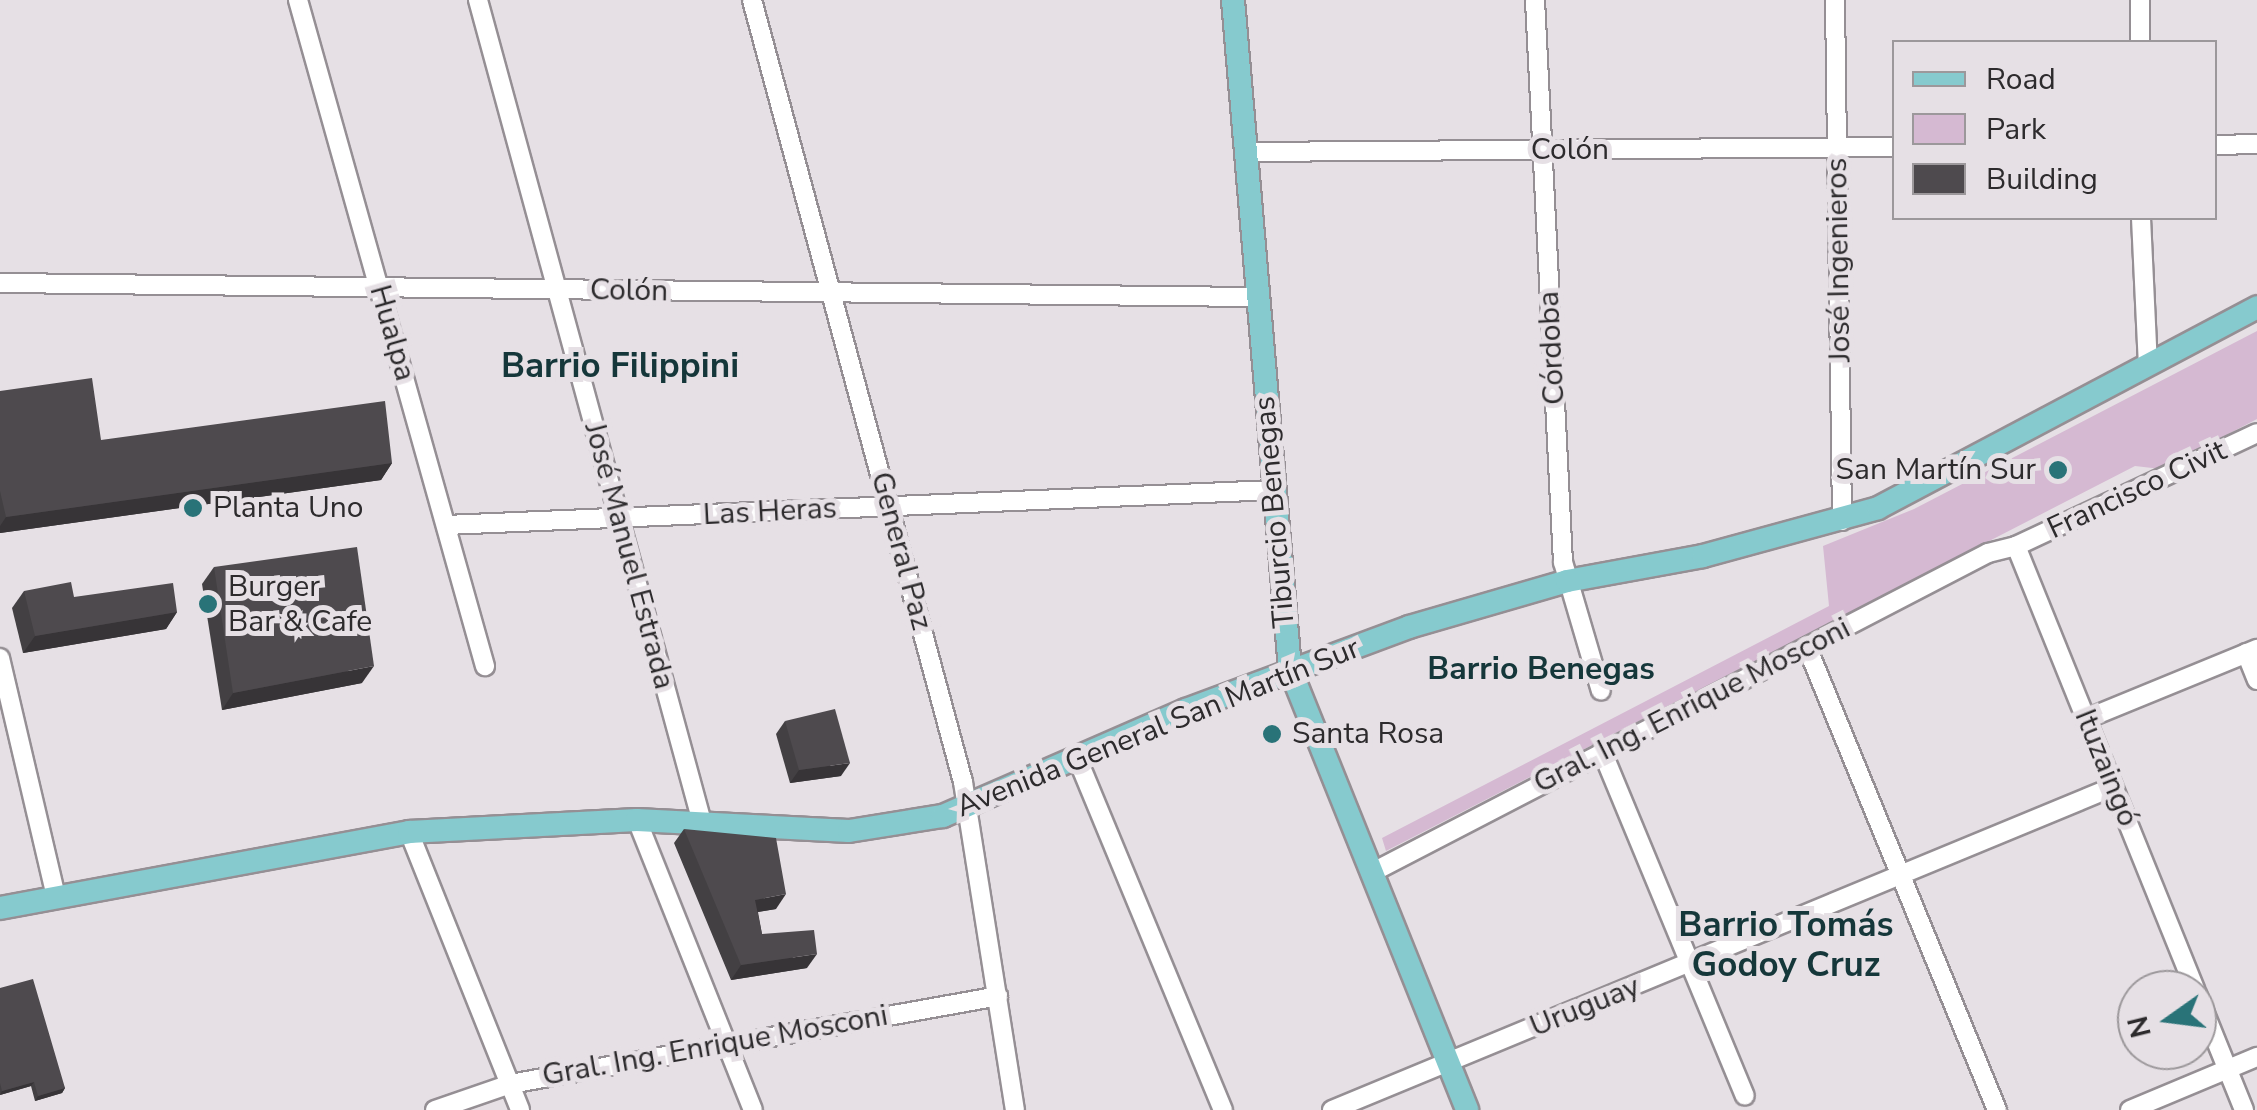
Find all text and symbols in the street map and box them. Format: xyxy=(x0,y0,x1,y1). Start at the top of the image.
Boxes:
legend xyxy=(1892,40,2217,220)
text: Road xyxy=(1986,59,2056,100)
text: Park xyxy=(1986,109,2046,150)
street label: Colón xyxy=(1531,132,1609,168)
street label: José Ingenieros xyxy=(1819,158,1859,362)
text: Building xyxy=(1986,159,2098,200)
street label: Colón xyxy=(590,272,668,310)
street label: Hualpa xyxy=(361,281,423,385)
street label: Córdoba xyxy=(1531,290,1573,406)
district label: Barrio Filippini xyxy=(501,345,739,387)
street label: Tiburcio Benegas xyxy=(1247,395,1303,629)
street label: José Manuel Estrada xyxy=(576,419,682,693)
street label: Francisco Civit xyxy=(2042,433,2232,547)
place label: San Martín Sur xyxy=(1836,452,2036,488)
marker: San Martín Sur xyxy=(2045,457,2071,483)
street label: General Paz xyxy=(863,468,939,634)
place label: Planta Uno xyxy=(213,490,363,526)
street label: Las Heras xyxy=(702,491,838,533)
marker: Planta Uno xyxy=(182,497,204,519)
place label: Burger Bar & Cafe xyxy=(228,569,372,640)
marker: Burger Bar & Cafe xyxy=(197,593,219,615)
street label: Gral. Ing. Enrique Mosconi xyxy=(1528,610,1856,802)
street label: Avenida General San Martín Sur xyxy=(951,630,1365,826)
district label: Barrio Benegas xyxy=(1427,650,1655,688)
street label: Ituzaingó xyxy=(2066,704,2146,832)
place label: Santa Rosa xyxy=(1292,716,1444,752)
marker: Santa Rosa xyxy=(1261,723,1283,745)
district label: Barrio Tomás Godoy Cruz xyxy=(1678,904,1894,986)
street label: Uruguay xyxy=(1525,969,1645,1045)
north arrow xyxy=(2117,970,2217,1070)
street label: Gral. Ing. Enrique Mosconi xyxy=(539,998,891,1094)
text: N xyxy=(2119,1012,2161,1042)

